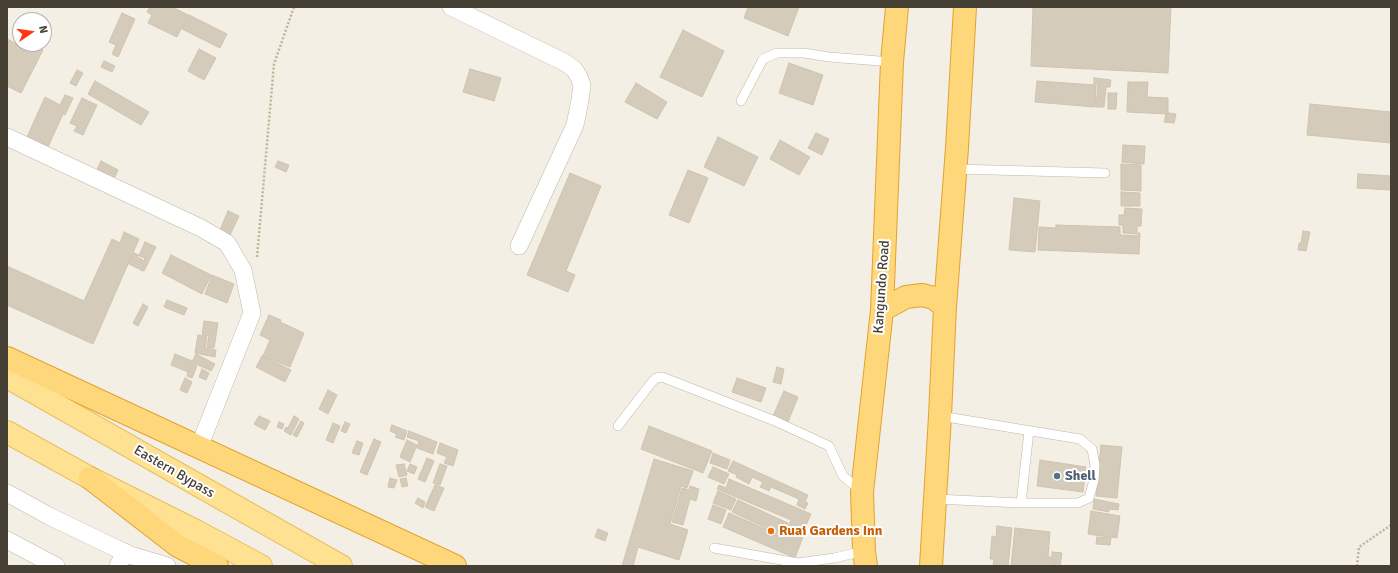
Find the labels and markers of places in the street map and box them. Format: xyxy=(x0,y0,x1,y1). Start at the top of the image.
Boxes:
place label: Shell xyxy=(1065,468,1096,484)
marker: Shell xyxy=(1052,471,1062,481)
place label: Ruai Gardens Inn xyxy=(779,523,882,539)
marker: Ruai Gardens Inn xyxy=(766,526,776,536)

